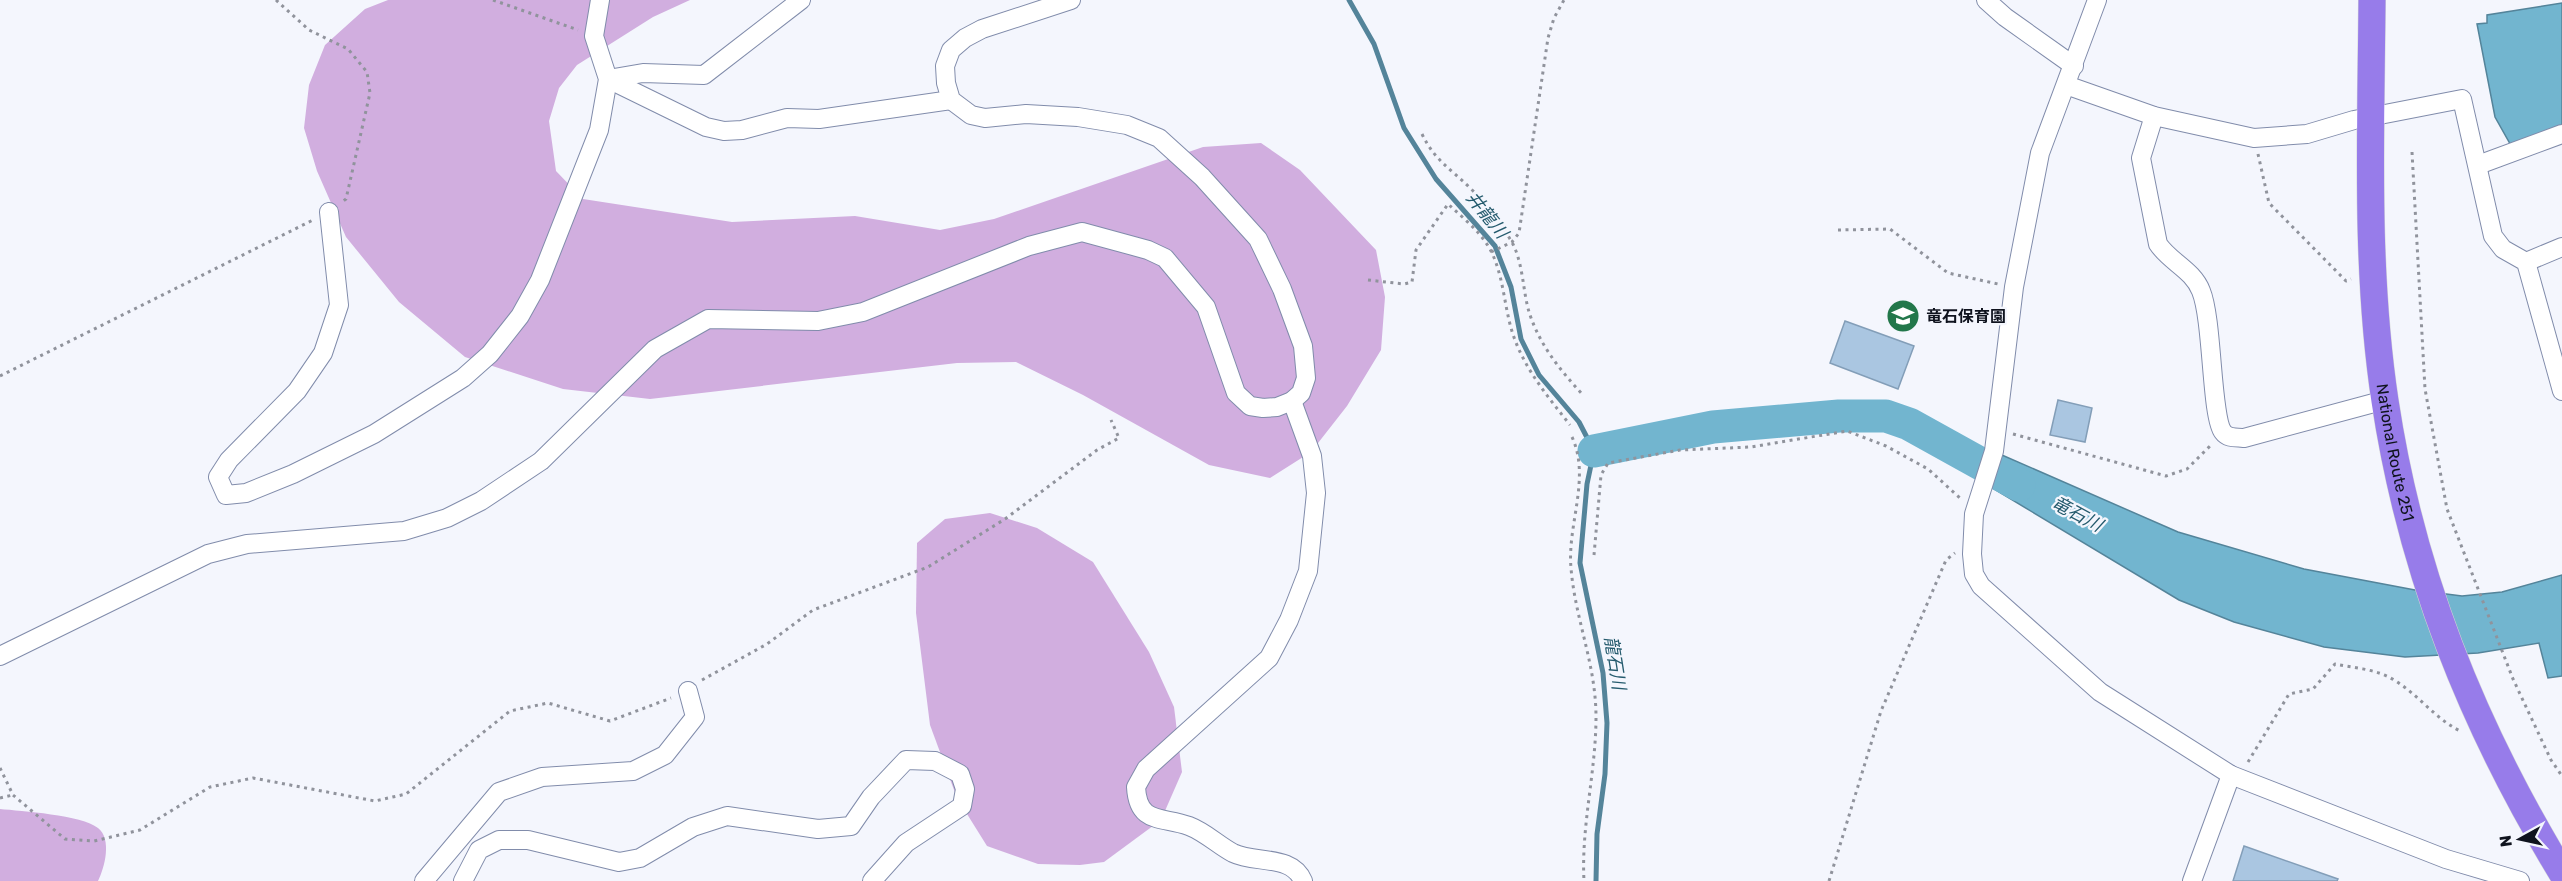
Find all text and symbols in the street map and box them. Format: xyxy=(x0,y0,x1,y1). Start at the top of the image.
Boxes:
water label: 井龍川 xyxy=(1461,187,1514,244)
school or university icon: 竜石保育園 xyxy=(1885,298,1921,334)
place label: 竜石保育園 xyxy=(1926,307,2006,326)
street label: National Route 251 xyxy=(2373,383,2418,523)
water label: 竜石川 xyxy=(2048,492,2108,537)
water label: 龍石川 xyxy=(1600,635,1630,693)
north arrow xyxy=(2490,809,2550,869)
text: N xyxy=(2495,834,2516,848)

